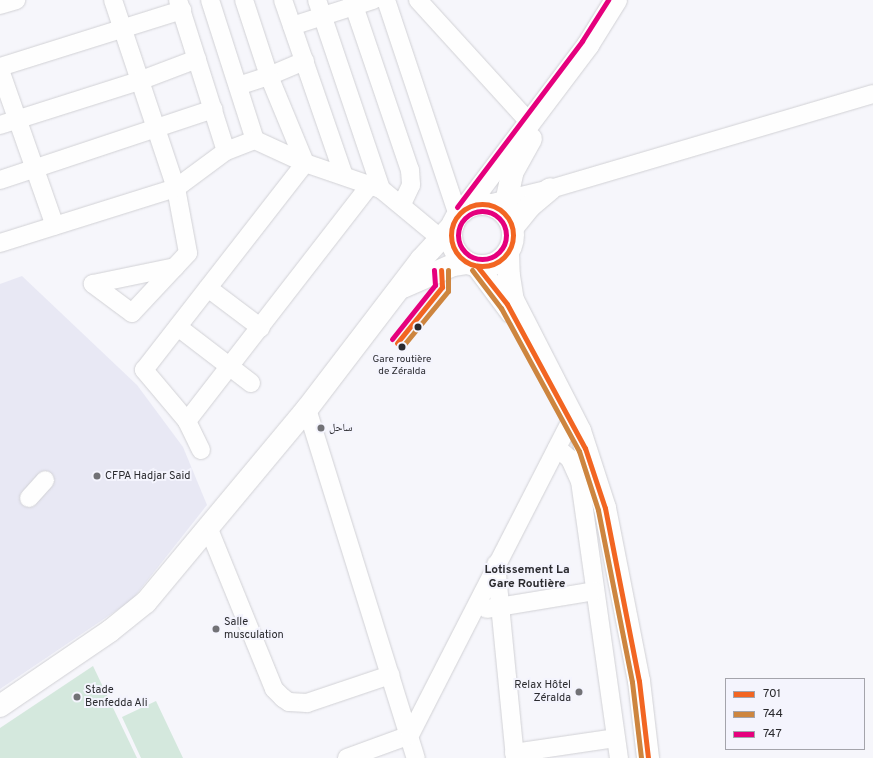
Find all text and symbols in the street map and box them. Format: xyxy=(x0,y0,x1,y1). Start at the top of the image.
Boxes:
unlabelled marker xyxy=(413,322,423,332)
marker: Gare routière de Zéralda xyxy=(397,342,407,352)
place label: Gare routière de Zéralda xyxy=(372,353,432,376)
place label: ساحل xyxy=(329,421,353,435)
marker: ساحل xyxy=(316,423,326,433)
place label: CFPA Hadjar Said xyxy=(105,469,191,483)
marker: CFPA Hadjar Said xyxy=(92,471,102,481)
district label: Lotissement La Gare Routière xyxy=(484,564,570,592)
place label: Salle musculation xyxy=(224,616,284,642)
marker: Salle musculation xyxy=(211,624,221,634)
legend xyxy=(725,678,865,750)
place label: Relax Hôtel Zéralda xyxy=(514,679,571,705)
place label: Stade Benfedda Ali xyxy=(85,684,148,710)
text: 701 xyxy=(763,686,781,702)
marker: Relax Hôtel Zéralda xyxy=(574,687,584,697)
marker: Stade Benfedda Ali xyxy=(72,692,82,702)
text: 744 xyxy=(763,706,783,722)
text: 747 xyxy=(763,726,782,742)

